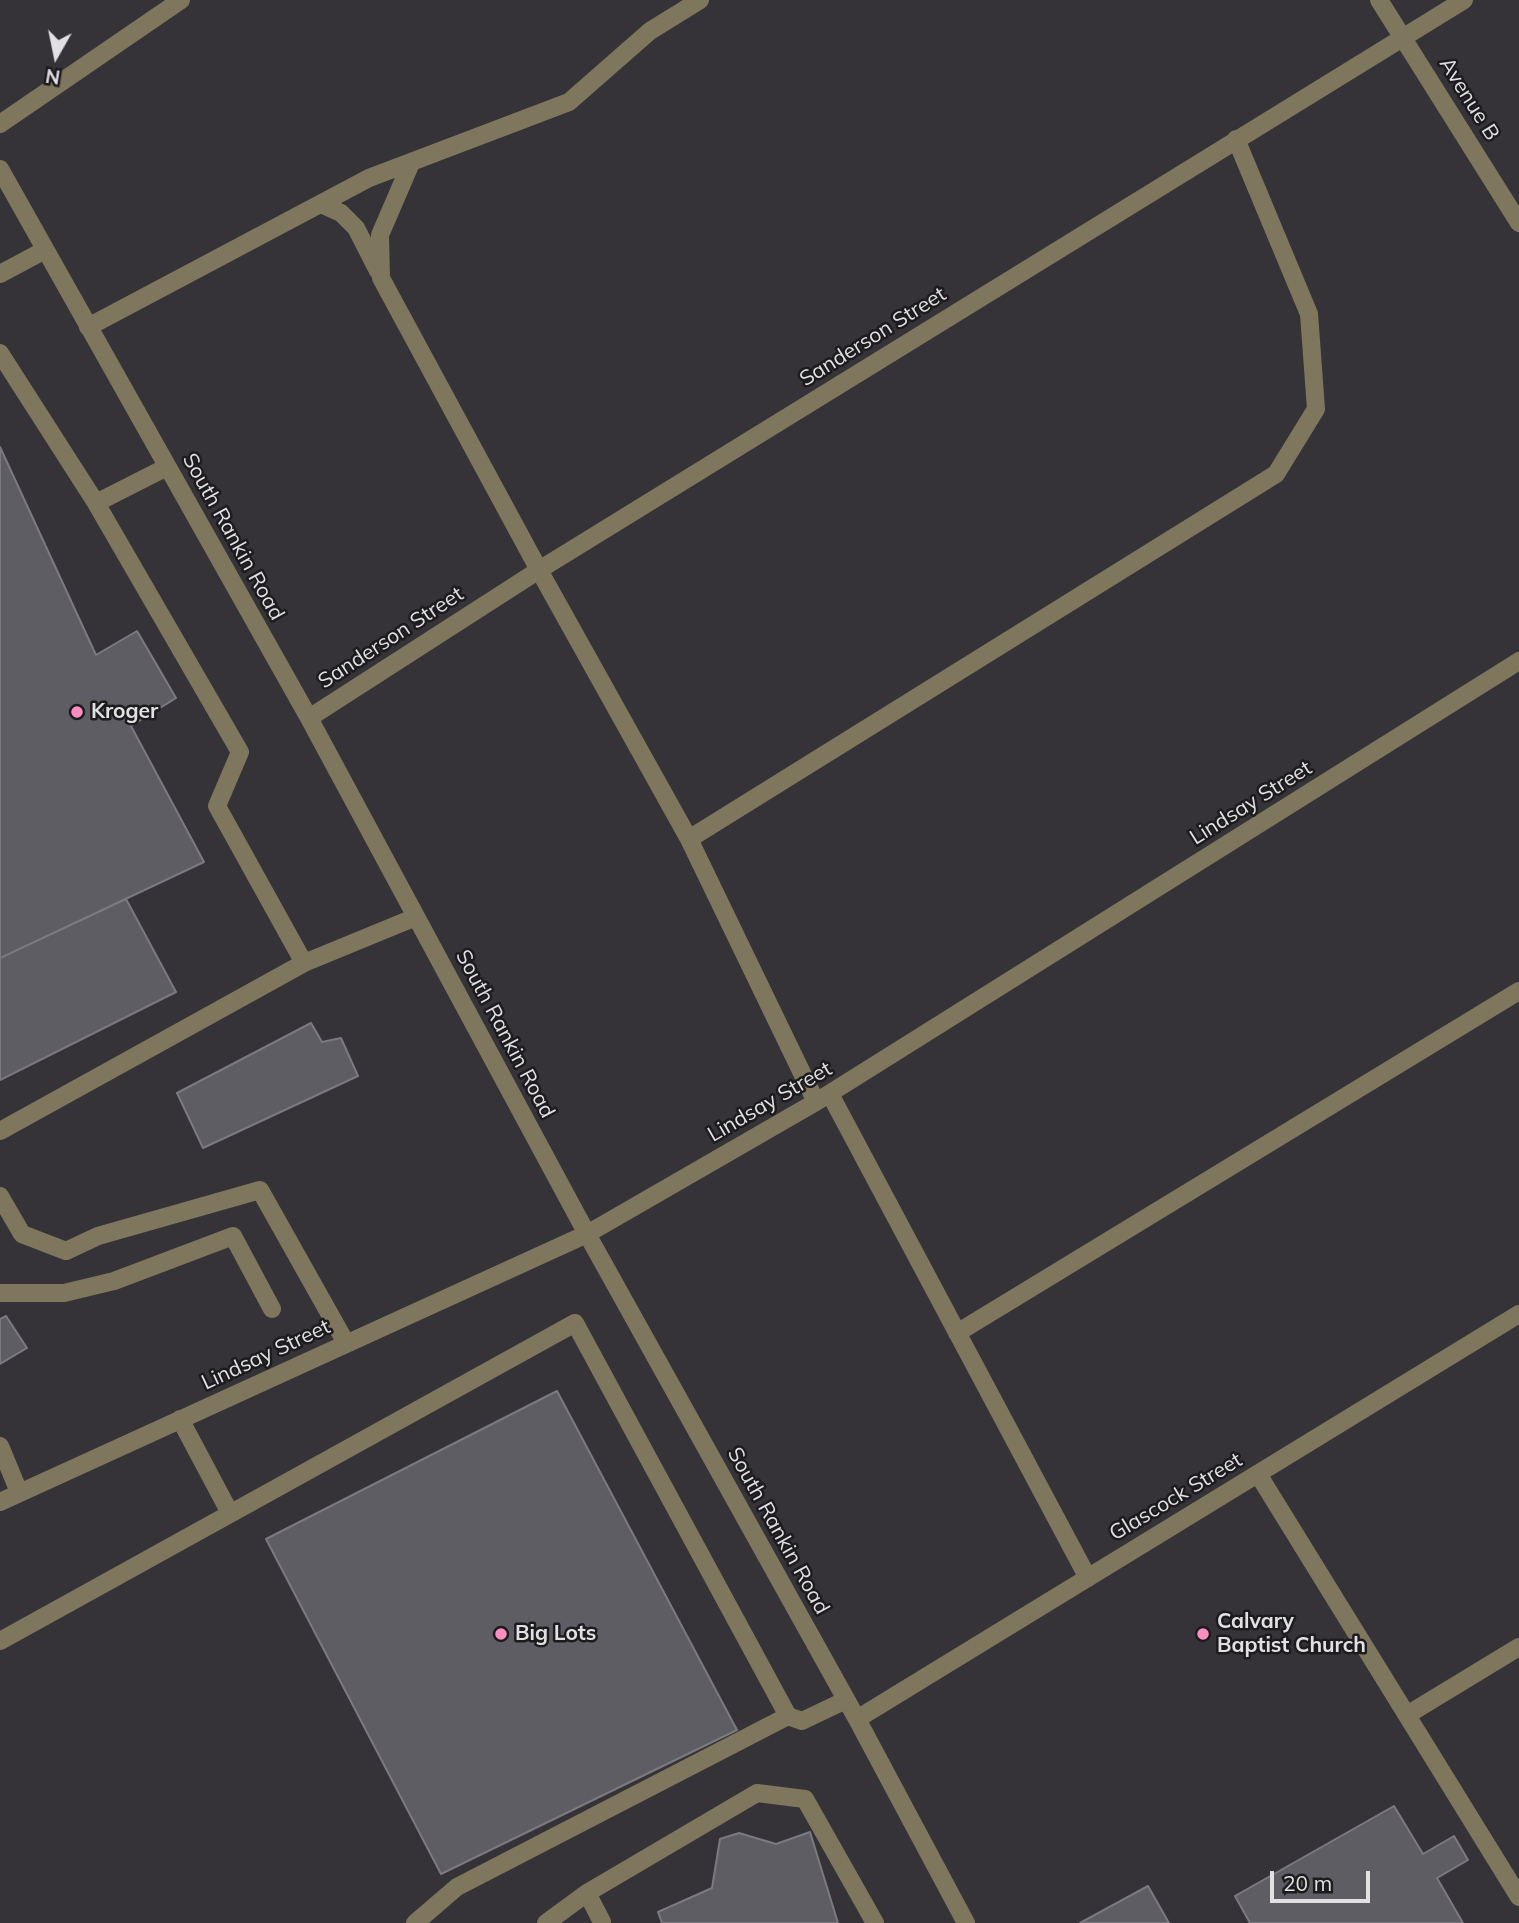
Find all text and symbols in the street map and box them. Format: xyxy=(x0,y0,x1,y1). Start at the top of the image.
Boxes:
north arrow xyxy=(21,21,91,91)
street label: Avenue B xyxy=(1434,53,1504,145)
text: N xyxy=(44,64,62,90)
street label: Sanderson Street xyxy=(795,282,951,392)
street label: South Rankin Road xyxy=(177,449,289,625)
street label: Sanderson Street xyxy=(314,582,468,694)
place label: Kroger xyxy=(91,699,158,725)
marker: Kroger xyxy=(69,704,85,720)
street label: Lindsay Street xyxy=(1185,755,1317,851)
street label: South Rankin Road xyxy=(450,946,560,1122)
street label: Lindsay Street xyxy=(704,1056,836,1148)
street label: Lindsay Street xyxy=(198,1314,334,1396)
street label: South Rankin Road xyxy=(722,1443,834,1619)
street label: Glascock Street xyxy=(1105,1447,1247,1547)
place label: Calvary Baptist Church xyxy=(1217,1609,1366,1659)
place label: Big Lots xyxy=(515,1621,596,1647)
marker: Big Lots xyxy=(493,1626,509,1642)
marker: Calvary Baptist Church xyxy=(1195,1626,1211,1642)
scale bar xyxy=(1274,1856,1374,1900)
text: 20 m xyxy=(1283,1870,1332,1896)

